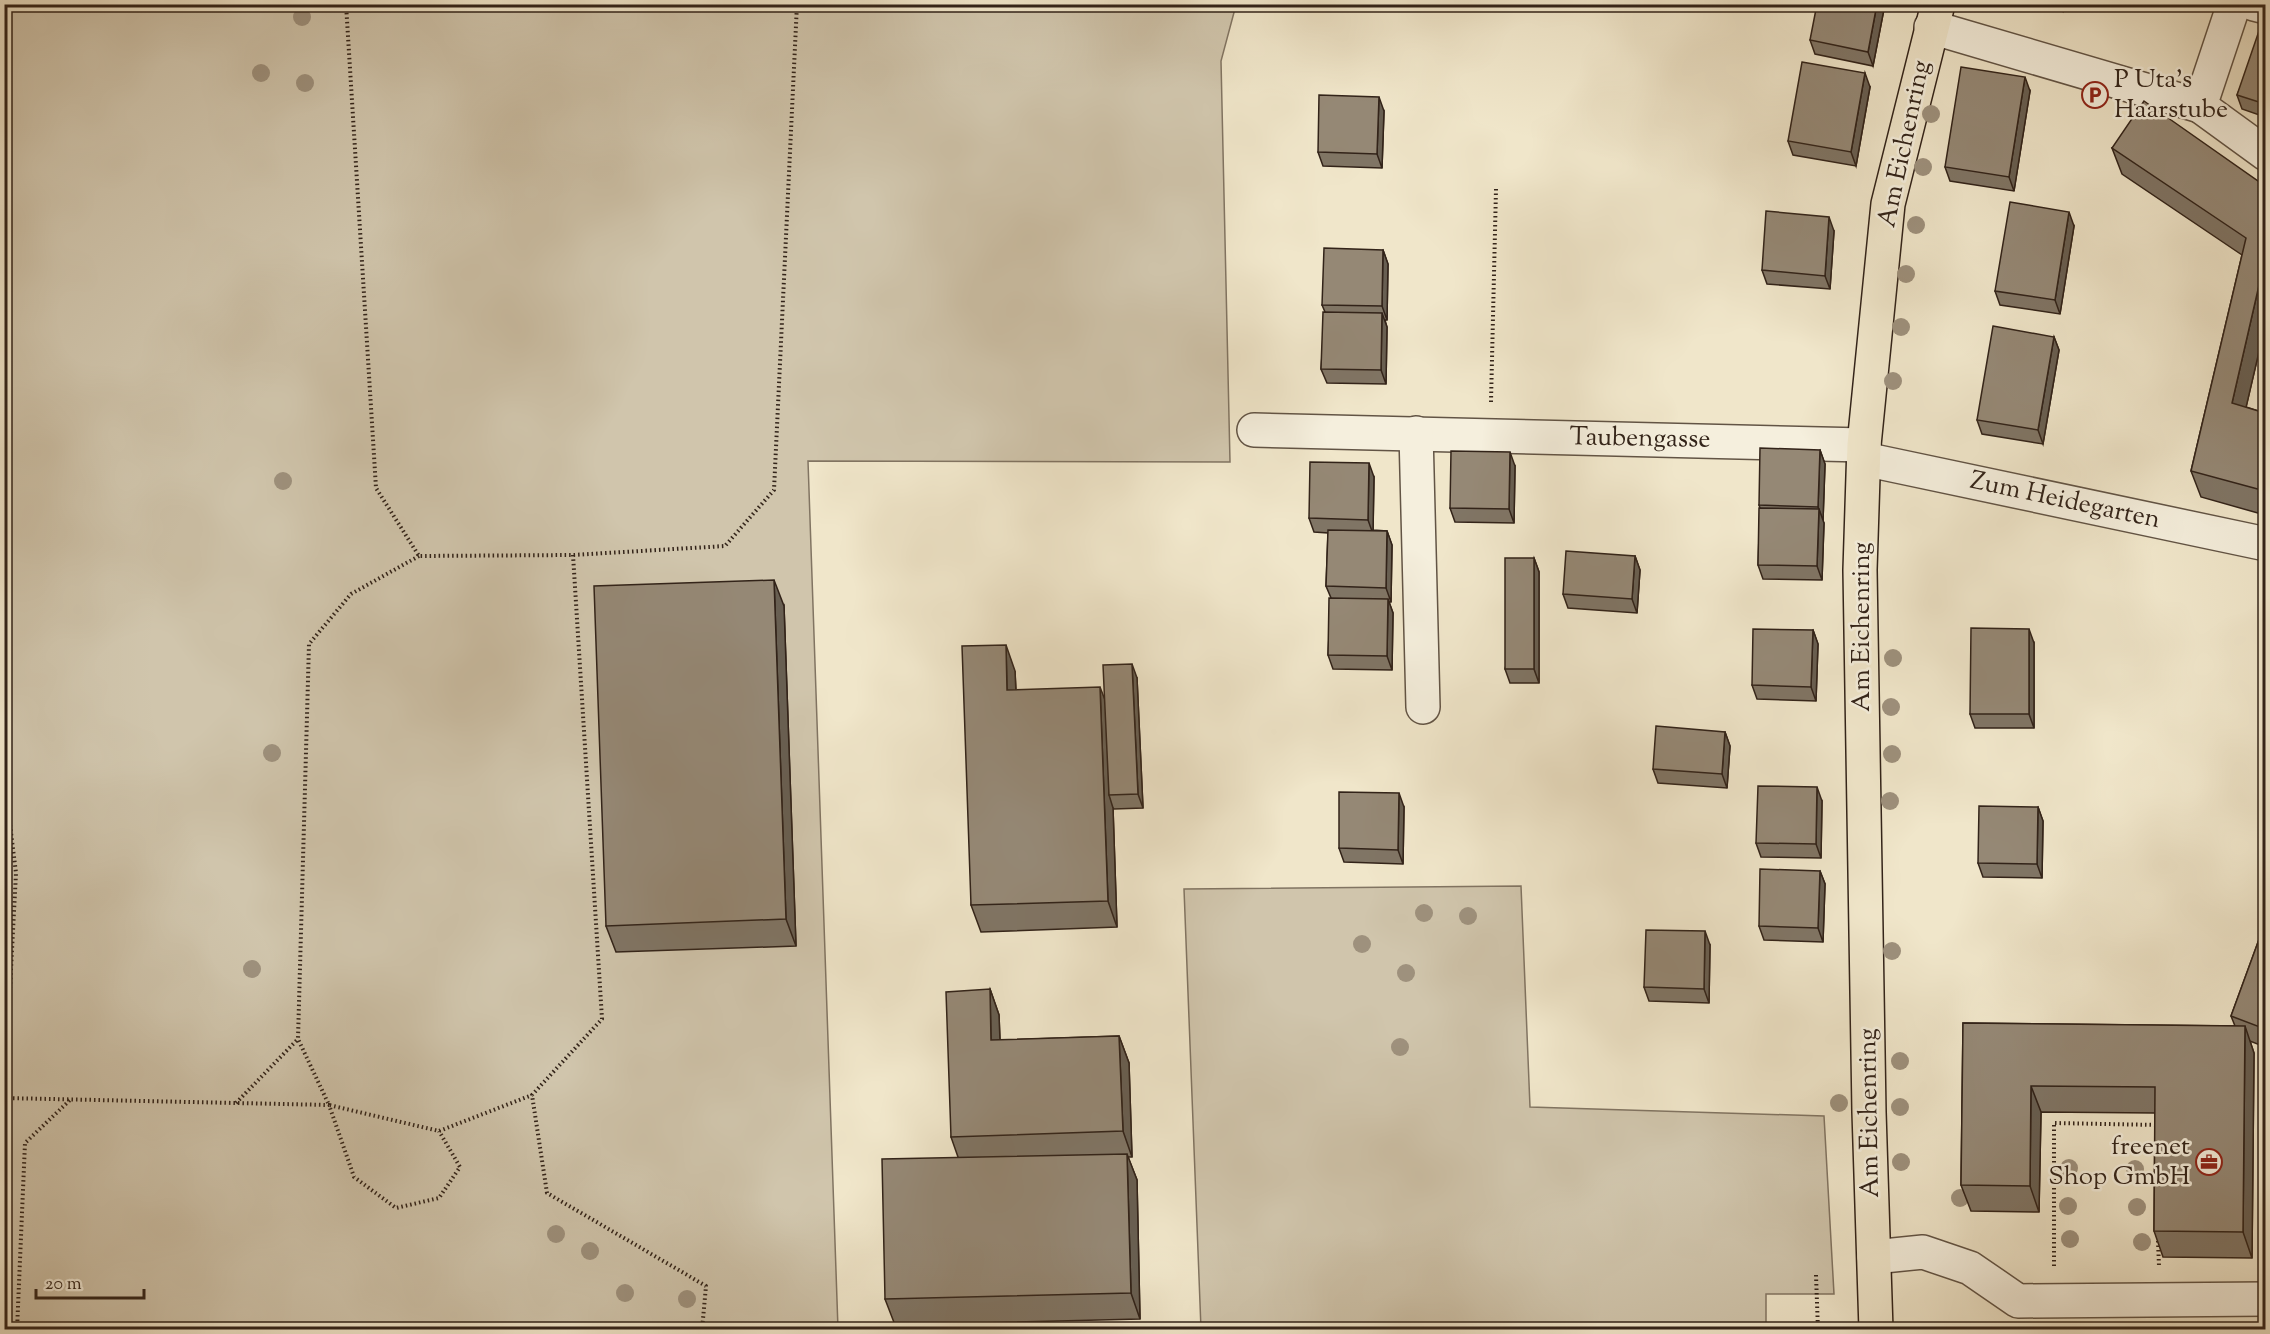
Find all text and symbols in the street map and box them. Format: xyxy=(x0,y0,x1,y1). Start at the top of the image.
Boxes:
street label: Am Eichenring xyxy=(1869,57,1941,231)
place label: P Uta's Haarstube xyxy=(2114,62,2228,129)
parking icon: P Uta's Haarstube xyxy=(2080,80,2110,110)
street label: Taubengasse xyxy=(1569,419,1711,459)
street label: Zum Heidegarten xyxy=(1966,463,2164,539)
street label: Am Eichenring xyxy=(1844,542,1881,712)
street label: Am Eichenring xyxy=(1850,1028,1890,1198)
place label: freenet Shop GmbH xyxy=(2048,1129,2190,1196)
office icon: freenet Shop GmbH xyxy=(2194,1147,2224,1177)
scale bar xyxy=(36,1262,144,1300)
text: 20 m xyxy=(45,1272,82,1298)

